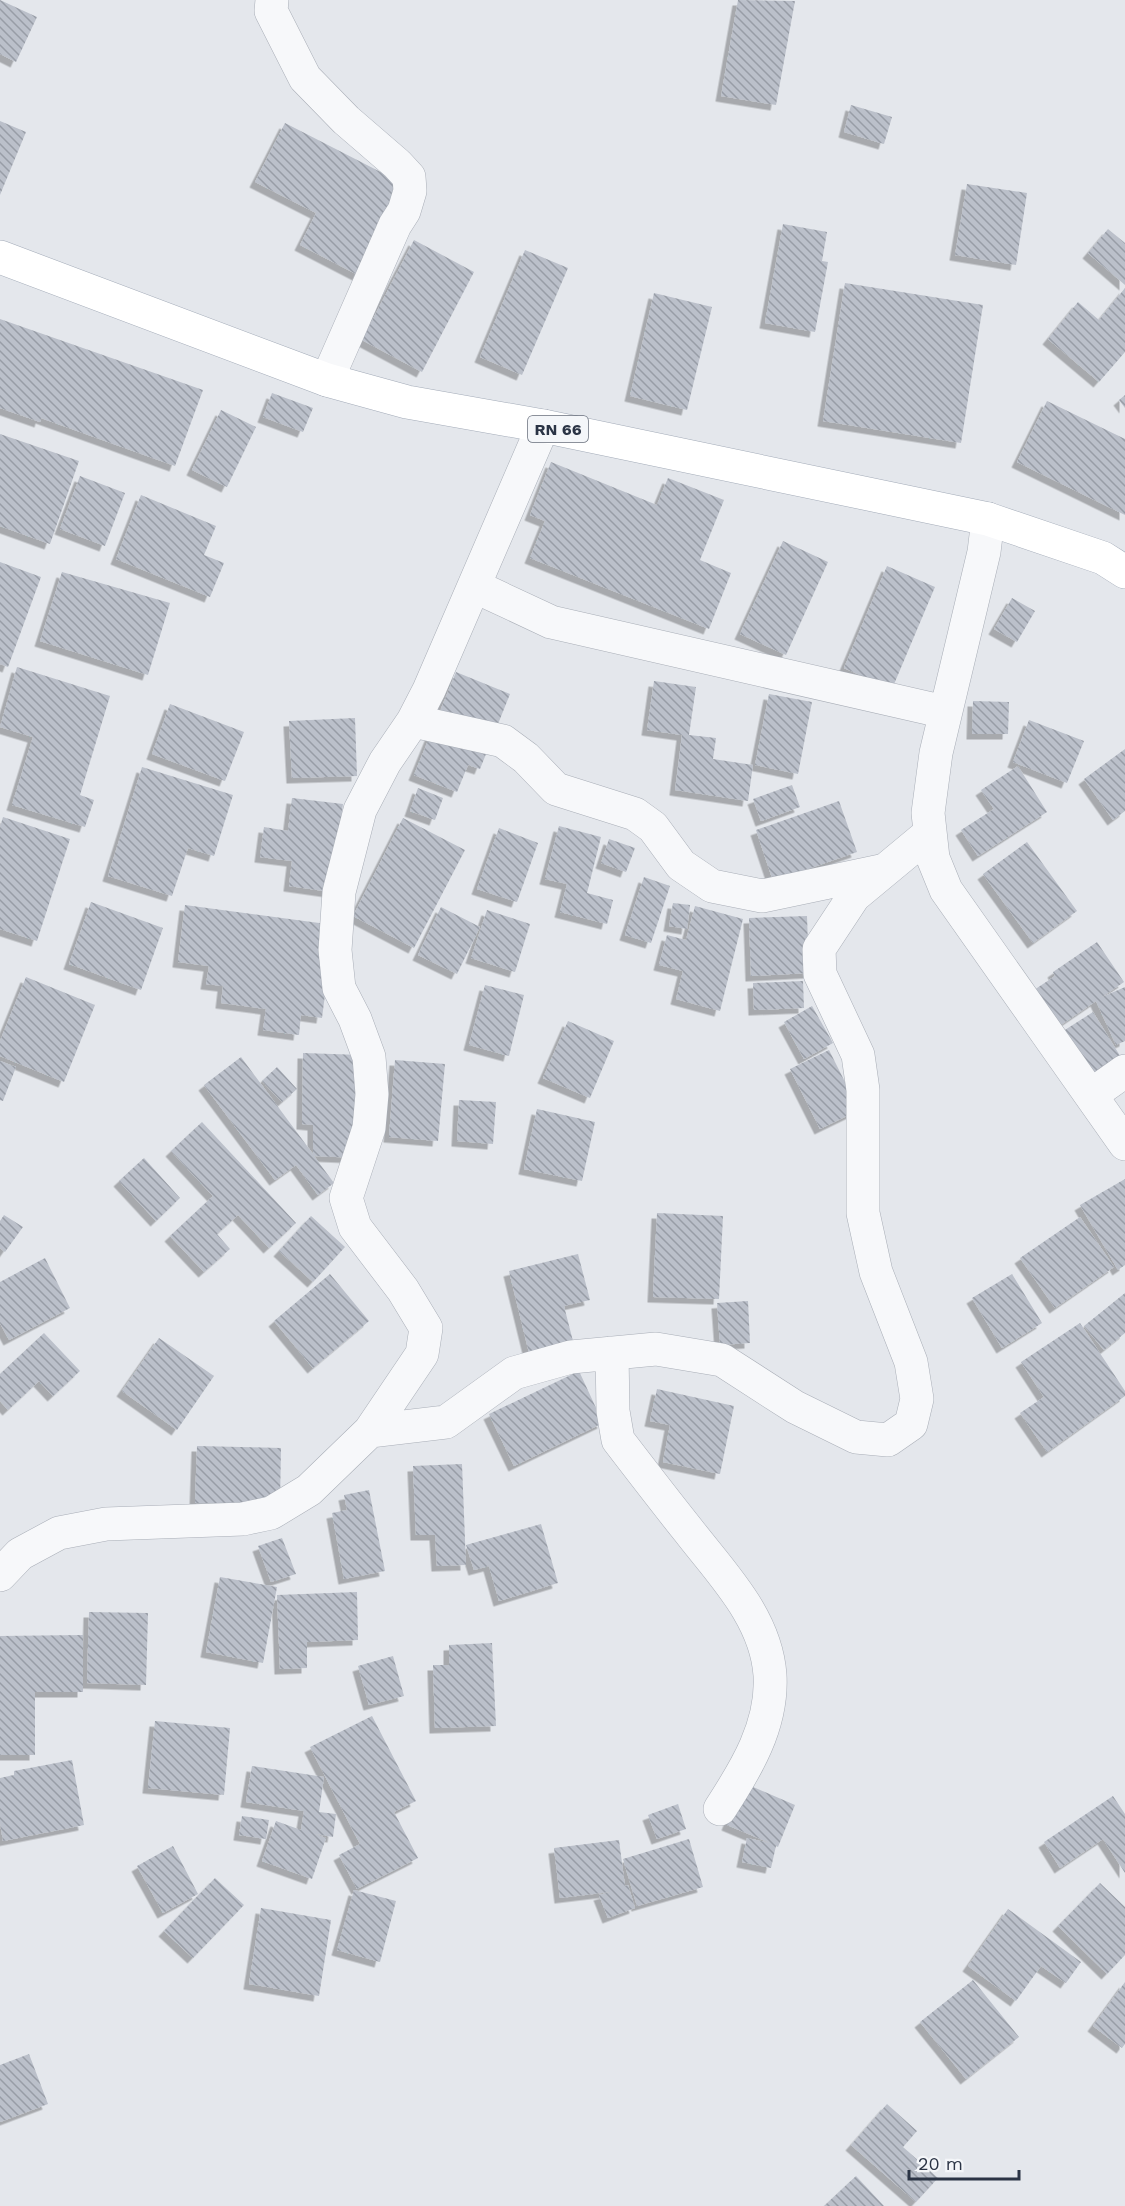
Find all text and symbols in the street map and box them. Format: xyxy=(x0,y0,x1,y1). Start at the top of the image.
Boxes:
road number: RN 66 xyxy=(528,416,588,442)
scale bar xyxy=(909,2143,1018,2181)
text: 20 m xyxy=(918,2153,963,2174)

